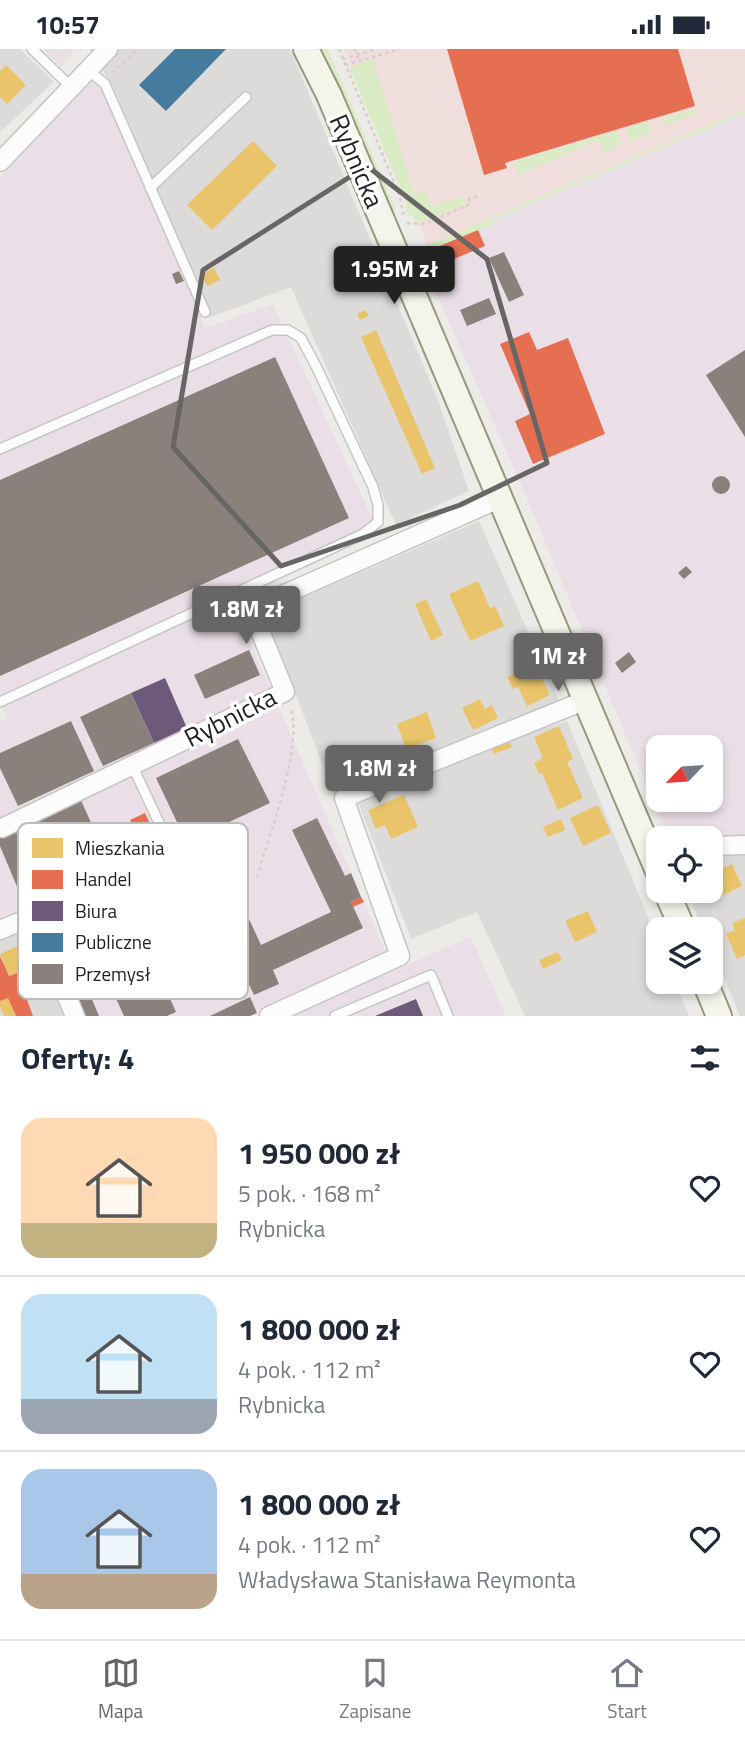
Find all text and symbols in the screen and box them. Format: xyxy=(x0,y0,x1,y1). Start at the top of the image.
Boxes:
text: 10:57 xyxy=(35,5,100,44)
street label: Rybnicka xyxy=(320,108,394,214)
pin: 1.95M zł xyxy=(322,247,466,306)
text: 1.95M zł xyxy=(350,251,438,286)
pin: 1.8M zł xyxy=(181,587,311,646)
text: 1.8M zł xyxy=(208,591,284,626)
pin: 1M zł xyxy=(509,633,607,693)
text: 1M zł xyxy=(530,638,586,673)
street label: Rybnicka xyxy=(177,677,283,757)
north arrow xyxy=(646,735,723,812)
map controls xyxy=(646,735,723,994)
pin: 1.8M zł xyxy=(314,745,444,805)
text: 1.8M zł xyxy=(341,750,417,785)
legend xyxy=(18,823,248,999)
button: locate xyxy=(646,826,723,903)
text: Mieszkania xyxy=(75,833,165,862)
text: Handel xyxy=(75,864,132,893)
text: Biura xyxy=(75,896,118,925)
button: layers xyxy=(646,917,723,994)
text: Publiczne xyxy=(75,927,152,956)
text: Przemysł xyxy=(75,959,151,988)
text: Oferty: 4 xyxy=(21,1035,135,1081)
icon: filters xyxy=(686,1039,724,1077)
text: 1 950 000 zł xyxy=(238,1130,400,1176)
icon: home xyxy=(77,1146,161,1230)
icon: heart xyxy=(686,1169,724,1207)
text: 5 pok. · 168 m² xyxy=(238,1176,381,1211)
text: Rybnicka xyxy=(238,1211,325,1246)
text: 1 800 000 zł xyxy=(238,1306,400,1352)
icon: home xyxy=(77,1322,161,1406)
icon: heart xyxy=(686,1345,724,1383)
text: 4 pok. · 112 m² xyxy=(238,1352,381,1387)
text: Rybnicka xyxy=(238,1387,325,1422)
text: 1 800 000 zł xyxy=(238,1481,400,1527)
icon: home xyxy=(77,1497,161,1581)
icon: heart xyxy=(686,1520,724,1558)
text: 4 pok. · 112 m² xyxy=(238,1527,381,1562)
text: Władysława Stanisława Reymonta xyxy=(238,1562,576,1597)
tab: Mapa xyxy=(98,1654,143,1725)
tab: Zapisane xyxy=(339,1654,411,1725)
tab: Start xyxy=(607,1654,647,1725)

